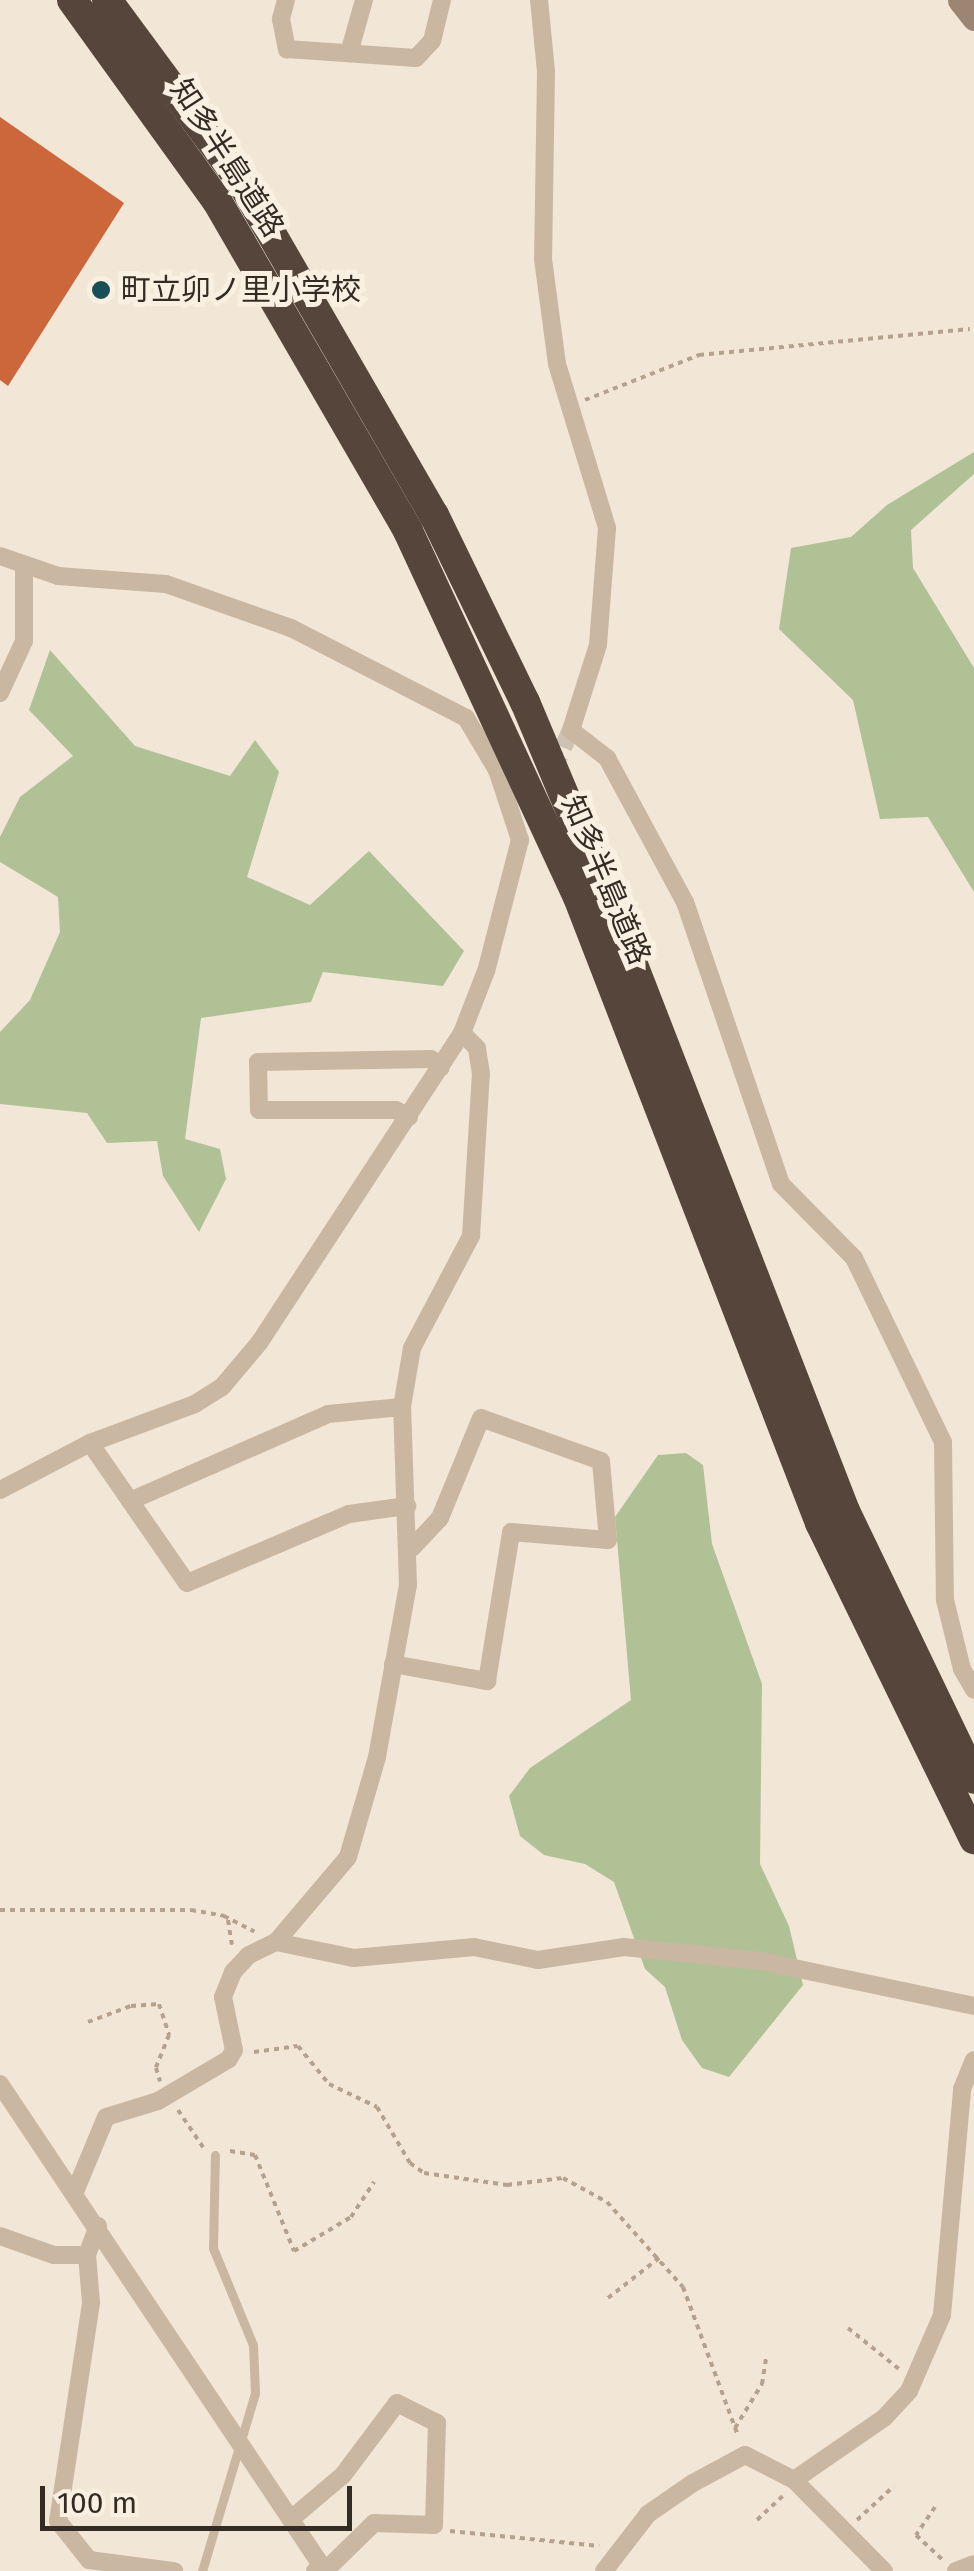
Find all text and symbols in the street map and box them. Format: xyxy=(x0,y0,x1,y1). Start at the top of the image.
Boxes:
street label: 知多半島道路 xyxy=(163,73,291,243)
place label: 町立卯ノ里小学校 xyxy=(121,272,361,308)
marker: 町立卯ノ里小学校 xyxy=(90,279,112,301)
street label: 知多半島道路 xyxy=(554,790,658,970)
scale bar xyxy=(45,2466,358,2528)
text: 100 m xyxy=(57,2485,137,2521)

